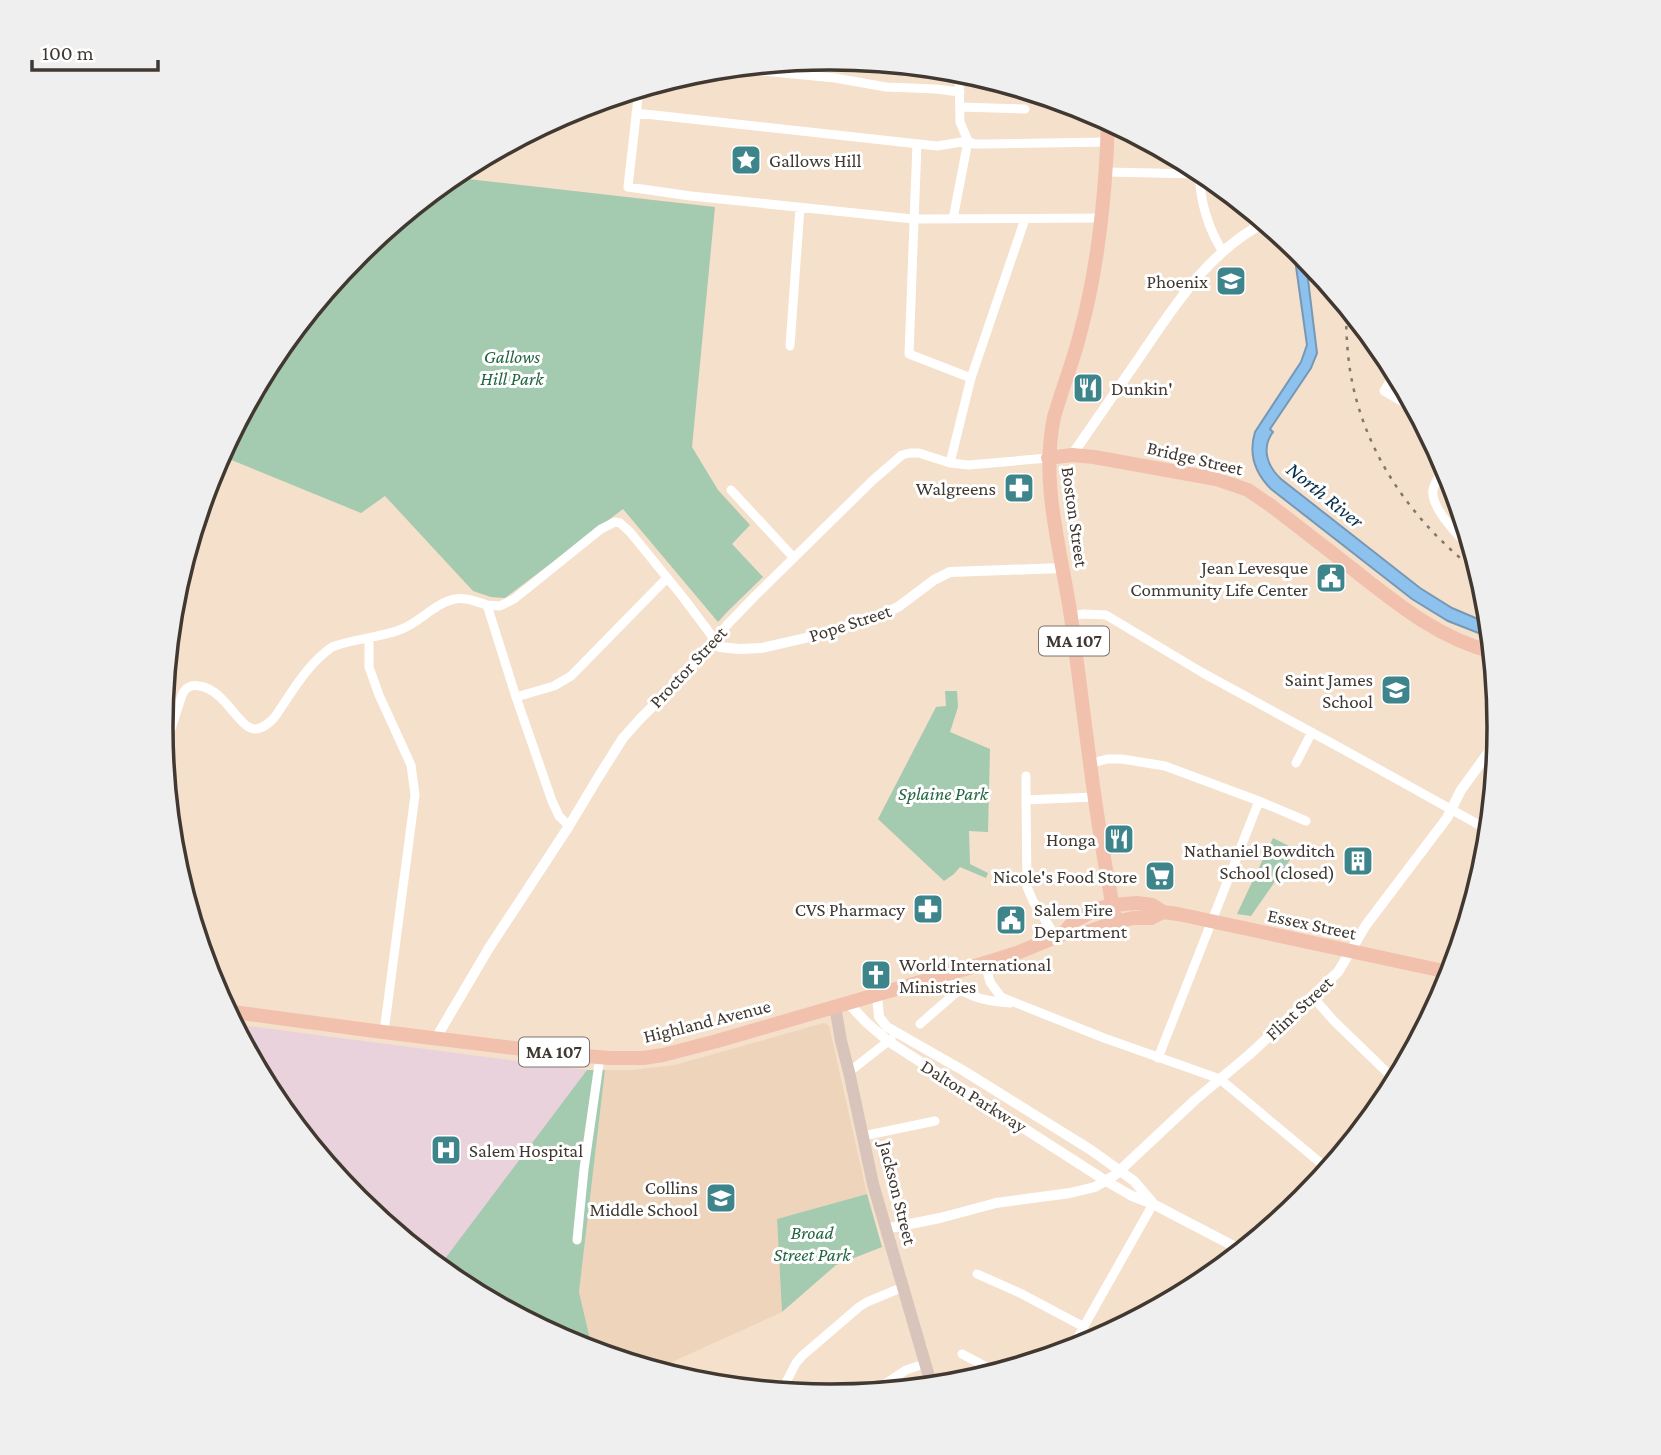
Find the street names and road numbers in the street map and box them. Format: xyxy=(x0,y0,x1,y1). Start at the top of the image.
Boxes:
street label: Bridge Street xyxy=(1145,437,1246,479)
street label: Boston Street xyxy=(1058,465,1093,569)
street label: Pope Street xyxy=(806,600,894,646)
street label: Proctor Street xyxy=(645,621,731,712)
road number: MA 107 xyxy=(1039,626,1109,656)
street label: Essex Street xyxy=(1266,904,1359,944)
street label: Flint Street xyxy=(1261,971,1337,1044)
street label: Highland Avenue xyxy=(641,995,773,1047)
road number: MA 107 xyxy=(519,1037,589,1066)
street label: Dalton Parkway xyxy=(917,1055,1031,1137)
street label: Jackson Street xyxy=(874,1137,921,1248)

